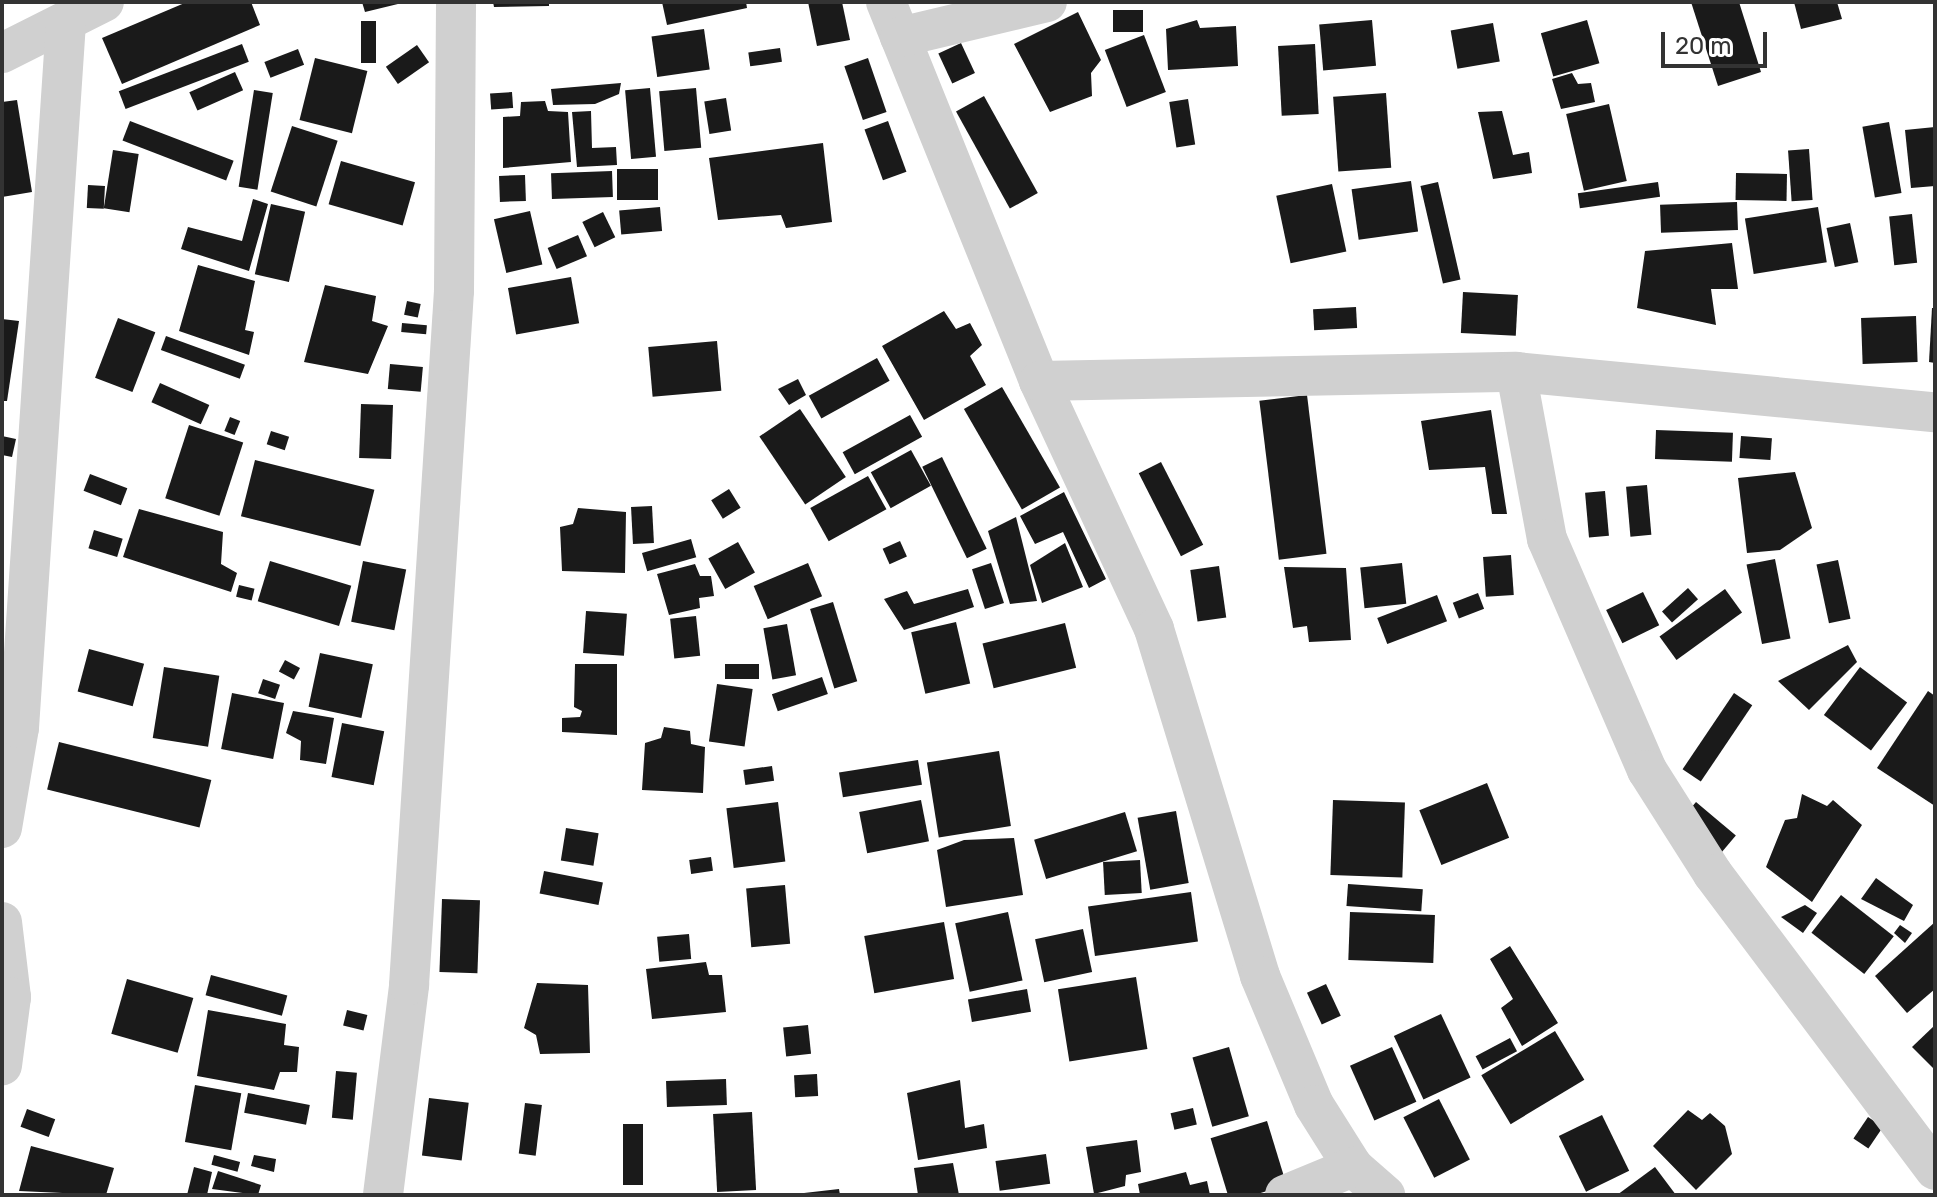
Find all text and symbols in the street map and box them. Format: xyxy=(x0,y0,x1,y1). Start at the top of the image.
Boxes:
scale bar xyxy=(1665,16,1771,66)
text: 20 m xyxy=(1675,32,1732,60)

